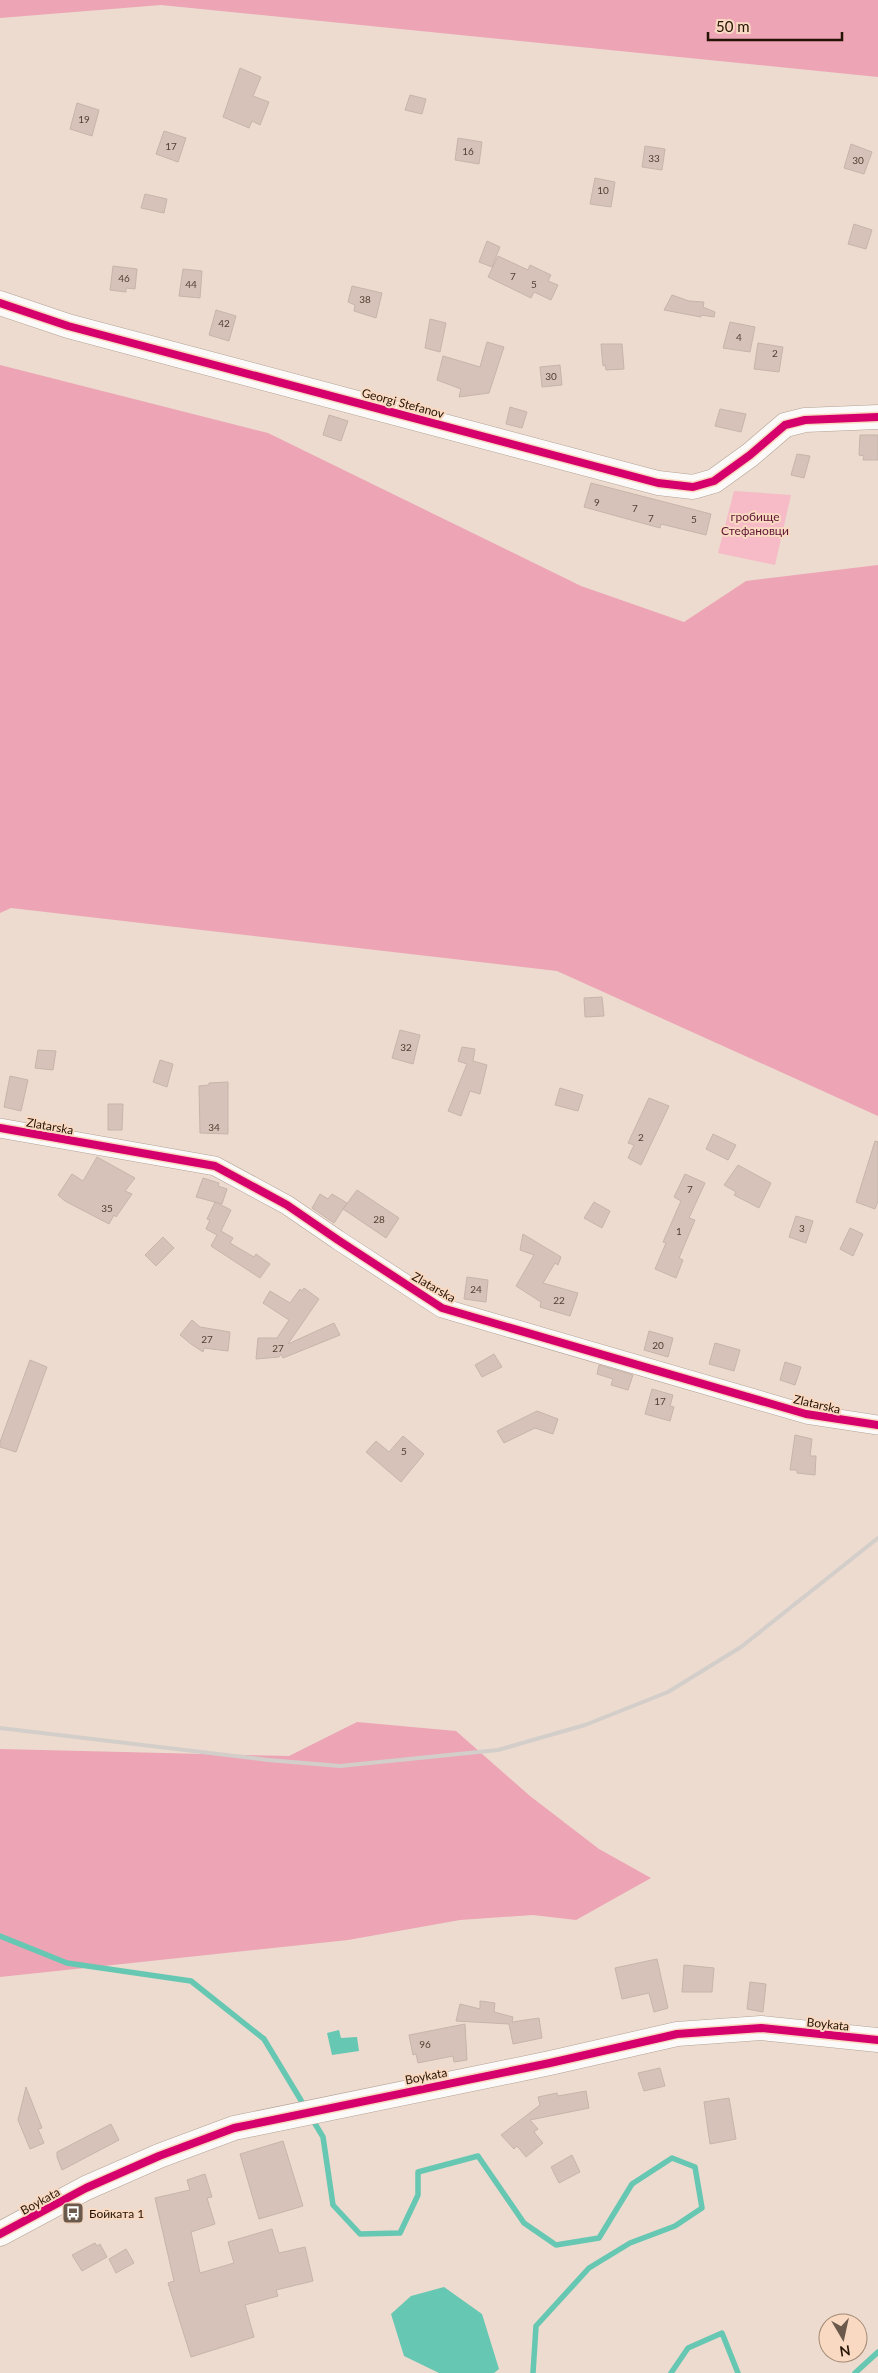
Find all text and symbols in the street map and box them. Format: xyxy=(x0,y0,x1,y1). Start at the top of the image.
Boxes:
scale bar xyxy=(708,10,842,42)
text: 50 m xyxy=(716,17,750,35)
house number: 19 xyxy=(78,113,90,125)
house number: 17 xyxy=(165,140,177,152)
house number: 16 xyxy=(462,145,474,157)
house number: 33 xyxy=(648,152,660,164)
house number: 30 xyxy=(852,154,864,166)
house number: 10 xyxy=(597,184,609,196)
house number: 7 xyxy=(510,270,516,282)
house number: 46 xyxy=(118,272,130,284)
house number: 44 xyxy=(185,278,197,290)
house number: 5 xyxy=(531,278,537,290)
house number: 38 xyxy=(359,293,371,305)
house number: 42 xyxy=(218,317,230,329)
house number: 4 xyxy=(736,331,742,343)
house number: 2 xyxy=(772,347,778,359)
house number: 30 xyxy=(545,370,557,382)
street label: Georgi Stefanov xyxy=(360,385,447,421)
house number: 9 xyxy=(594,496,600,508)
house number: 7 xyxy=(632,502,638,514)
park label: гробище Стефановци xyxy=(721,509,789,538)
house number: 7 xyxy=(648,512,654,524)
house number: 5 xyxy=(691,513,697,525)
house number: 32 xyxy=(400,1041,412,1053)
street label: Zlatarska xyxy=(25,1114,75,1138)
house number: 34 xyxy=(208,1121,220,1133)
house number: 2 xyxy=(638,1131,644,1143)
house number: 7 xyxy=(687,1183,693,1195)
house number: 35 xyxy=(101,1202,113,1214)
house number: 28 xyxy=(373,1213,385,1225)
house number: 3 xyxy=(799,1222,805,1234)
house number: 1 xyxy=(676,1225,682,1237)
street label: Zlatarska xyxy=(410,1269,458,1305)
house number: 24 xyxy=(470,1283,482,1295)
house number: 22 xyxy=(553,1294,565,1306)
house number: 27 xyxy=(201,1333,213,1345)
house number: 20 xyxy=(652,1339,664,1351)
house number: 27 xyxy=(272,1342,284,1354)
street label: Zlatarska xyxy=(792,1391,842,1417)
house number: 17 xyxy=(654,1395,666,1407)
house number: 5 xyxy=(401,1445,407,1457)
street label: Boykata xyxy=(806,2014,850,2034)
house number: 96 xyxy=(419,2038,431,2050)
street label: Boykata xyxy=(404,2065,448,2087)
street label: Boykata xyxy=(18,2184,62,2218)
bus stop icon: Бойката 1 xyxy=(61,2201,85,2225)
place label: Бойката 1 xyxy=(89,2206,144,2221)
north arrow xyxy=(818,2313,868,2363)
text: N xyxy=(838,2342,852,2361)

